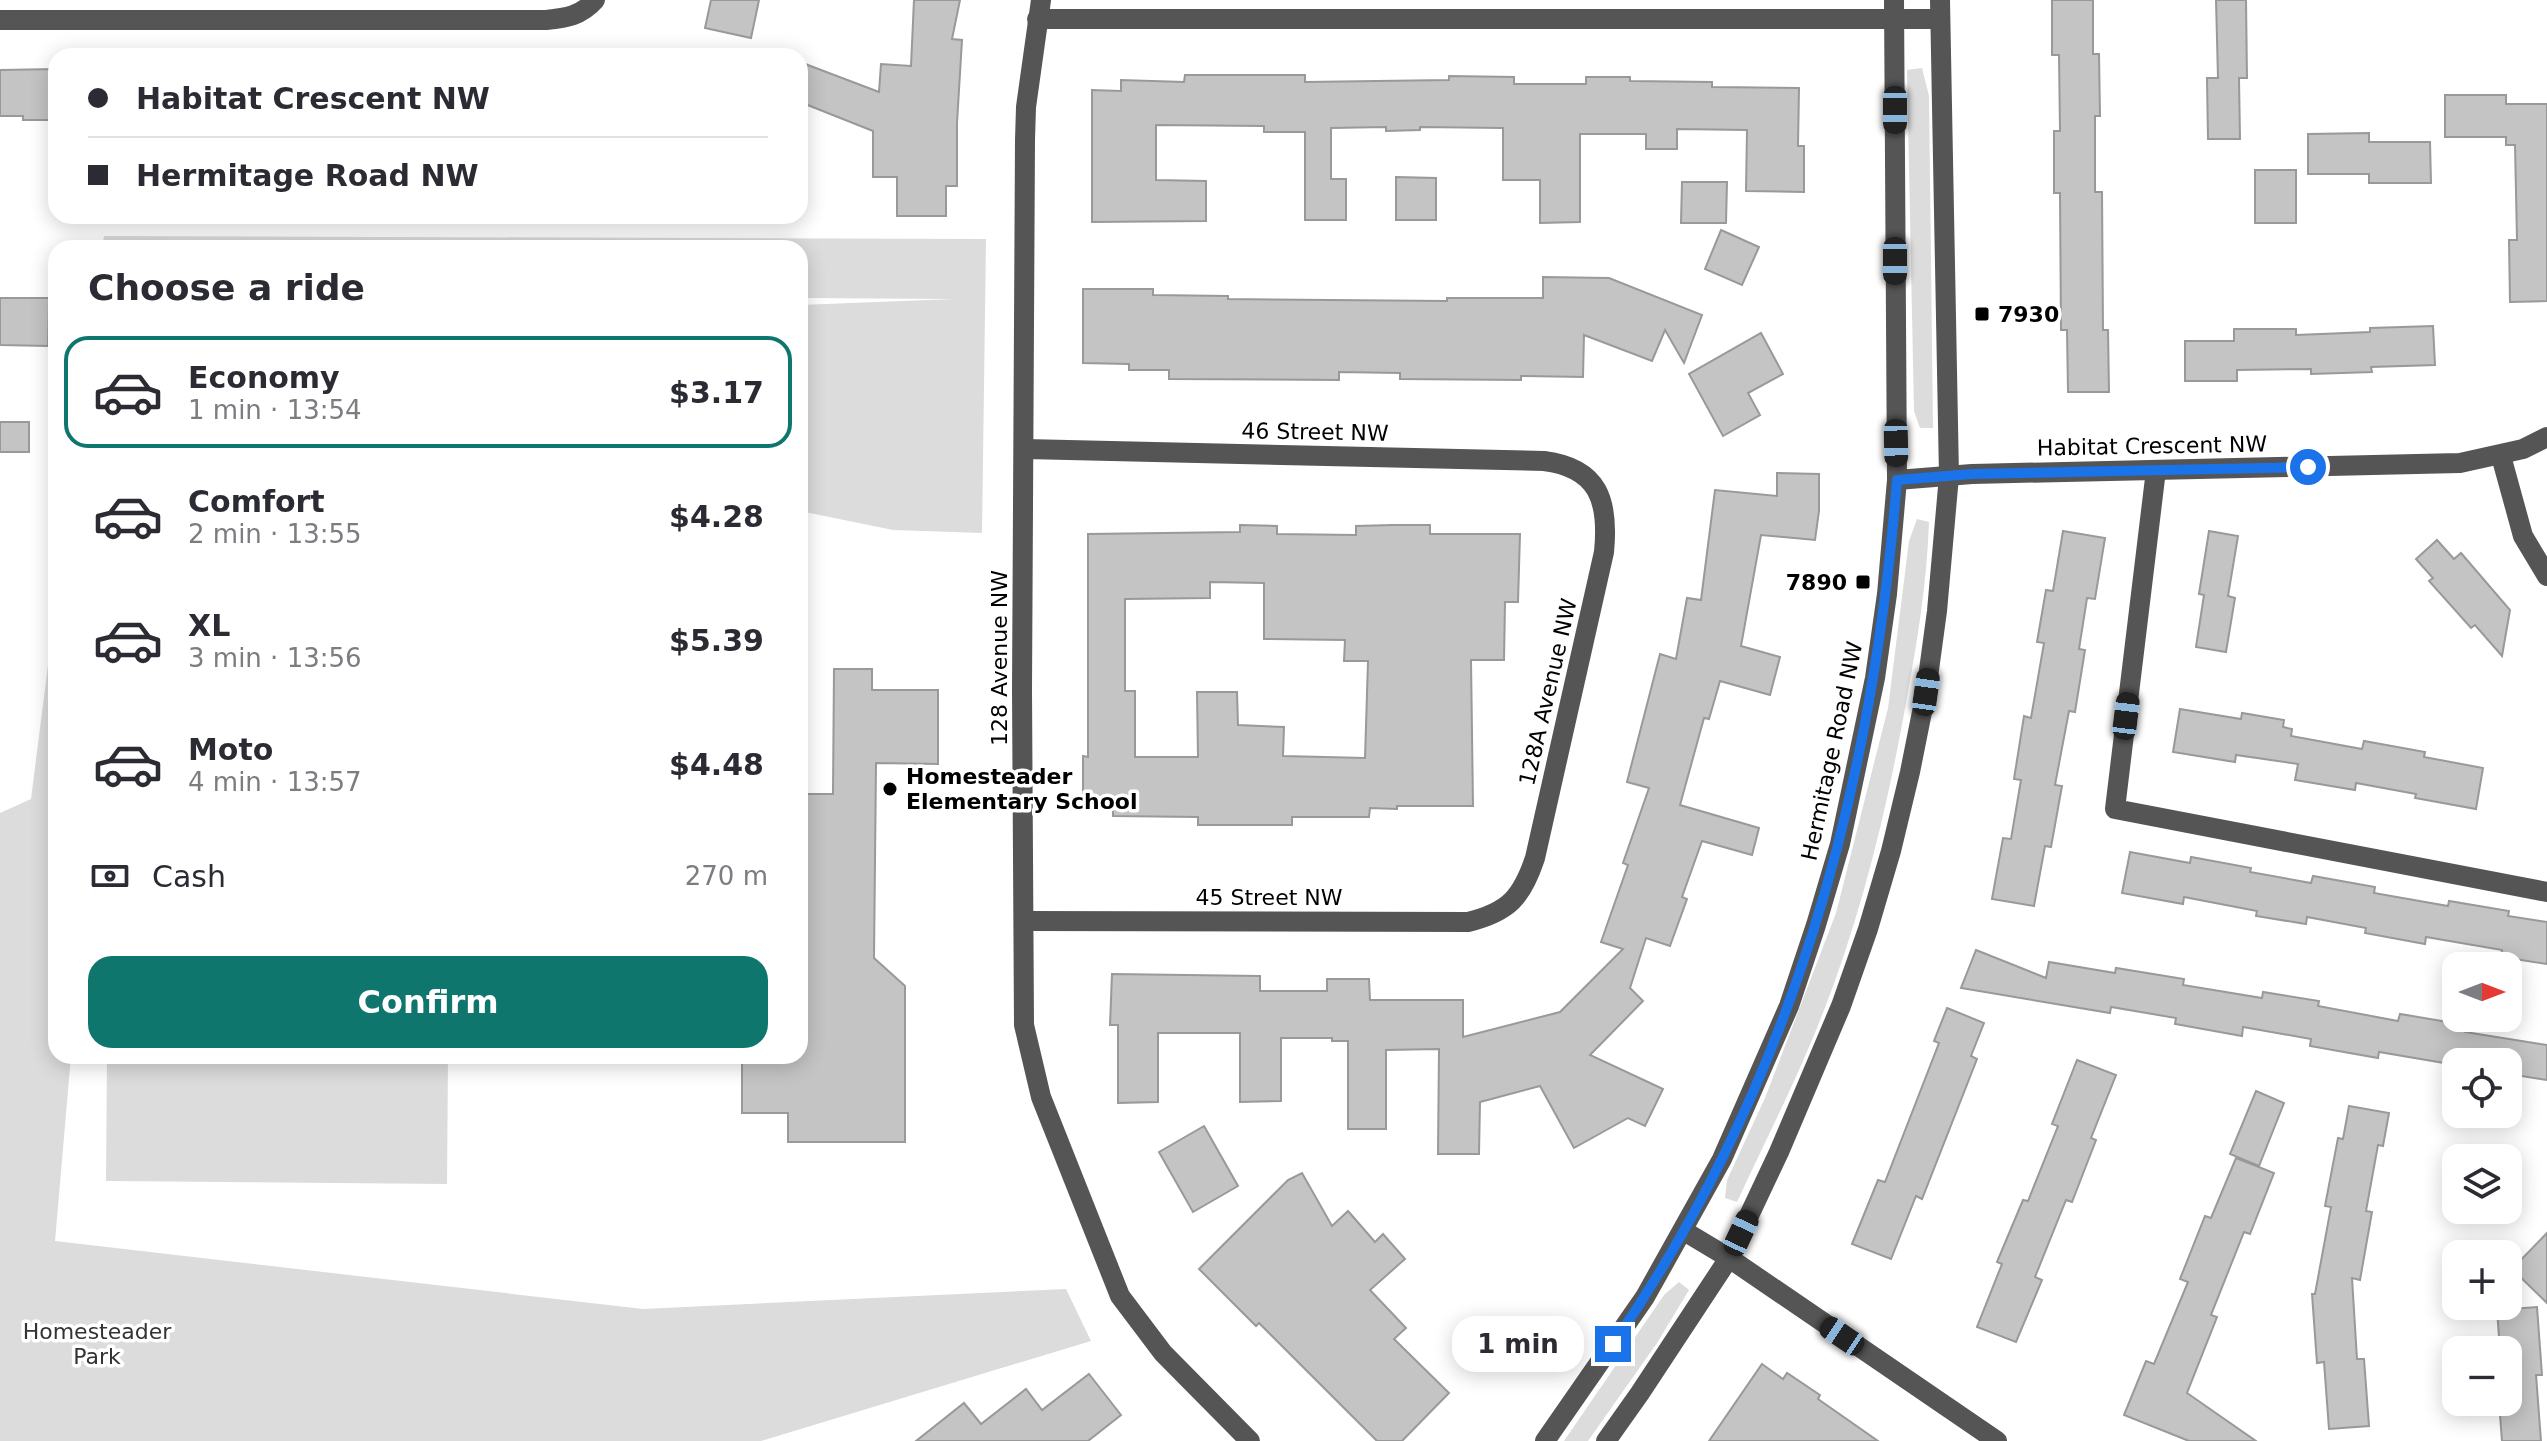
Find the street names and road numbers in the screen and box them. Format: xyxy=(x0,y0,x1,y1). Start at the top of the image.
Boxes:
street label: 46 Street NW xyxy=(1241,418,1389,446)
street label: Habitat Crescent NW xyxy=(2037,431,2268,461)
street label: 128 Avenue NW xyxy=(987,570,1012,746)
street label: 128A Avenue NW xyxy=(1514,596,1582,788)
street label: Hermitage Road NW xyxy=(1797,639,1867,863)
street label: 45 Street NW xyxy=(1195,885,1343,910)

